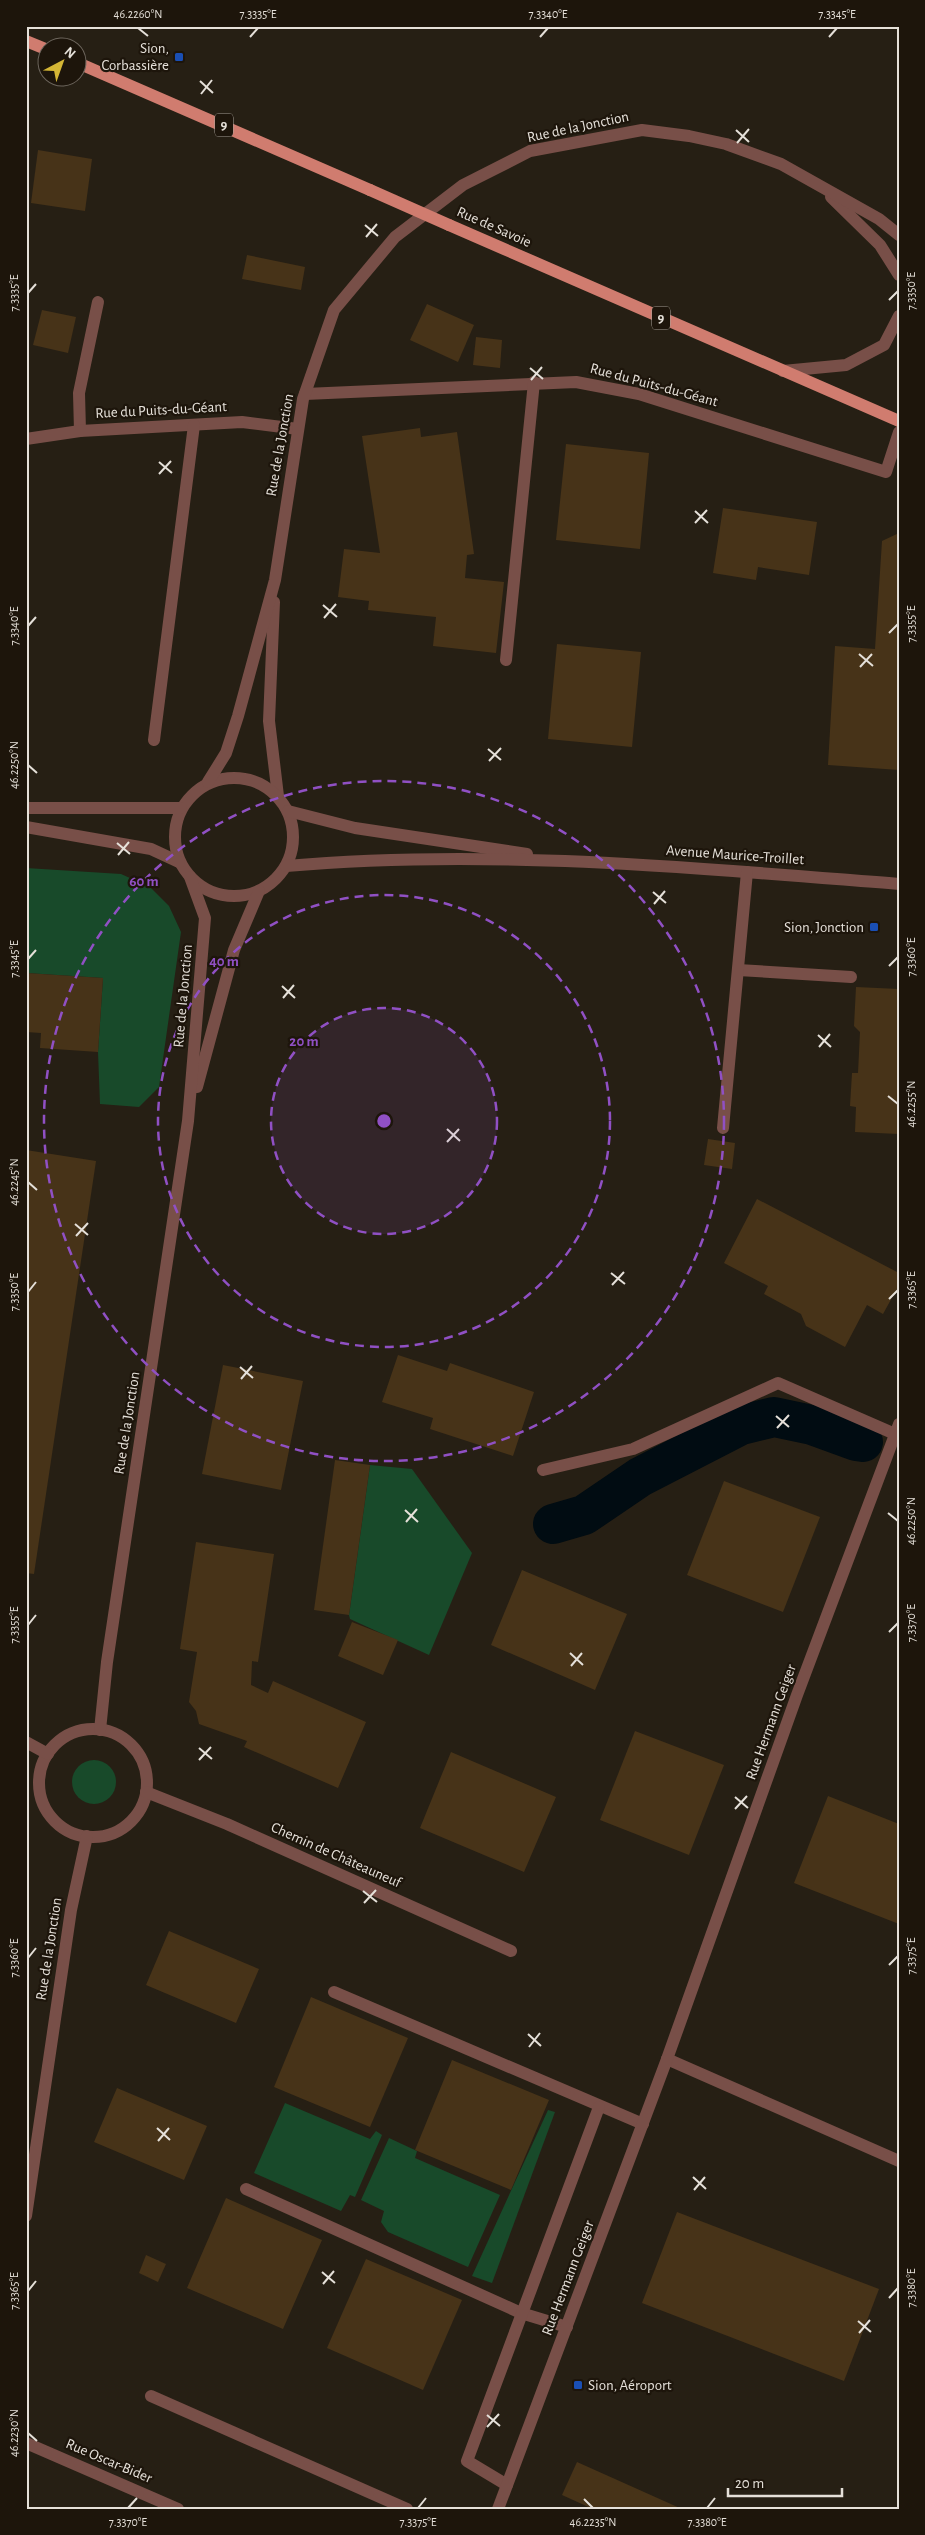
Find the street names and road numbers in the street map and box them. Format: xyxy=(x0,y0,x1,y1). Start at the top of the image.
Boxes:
street label: Rue de la Jonction xyxy=(526,109,630,145)
road number: 9 xyxy=(215,114,233,136)
street label: Rue de Savoie xyxy=(455,204,534,250)
road number: 9 xyxy=(652,306,670,330)
street label: Rue du Puits-du-Géant xyxy=(588,361,720,409)
street label: Rue de la Jonction xyxy=(264,393,296,497)
street label: Rue du Puits-du-Géant xyxy=(95,399,227,421)
street label: Avenue Maurice-Troillet xyxy=(665,843,805,867)
street label: Rue de la Jonction xyxy=(171,944,195,1048)
street label: Rue de la Jonction xyxy=(111,1371,143,1475)
street label: Rue Hermann Geiger xyxy=(743,1662,799,1782)
street label: Chemin de Châteauneuf xyxy=(269,1820,405,1891)
street label: Rue de la Jonction xyxy=(33,1897,65,2001)
street label: Rue Hermann Geiger xyxy=(539,2218,597,2337)
street label: Rue Oscar-Bider xyxy=(64,2436,155,2486)

